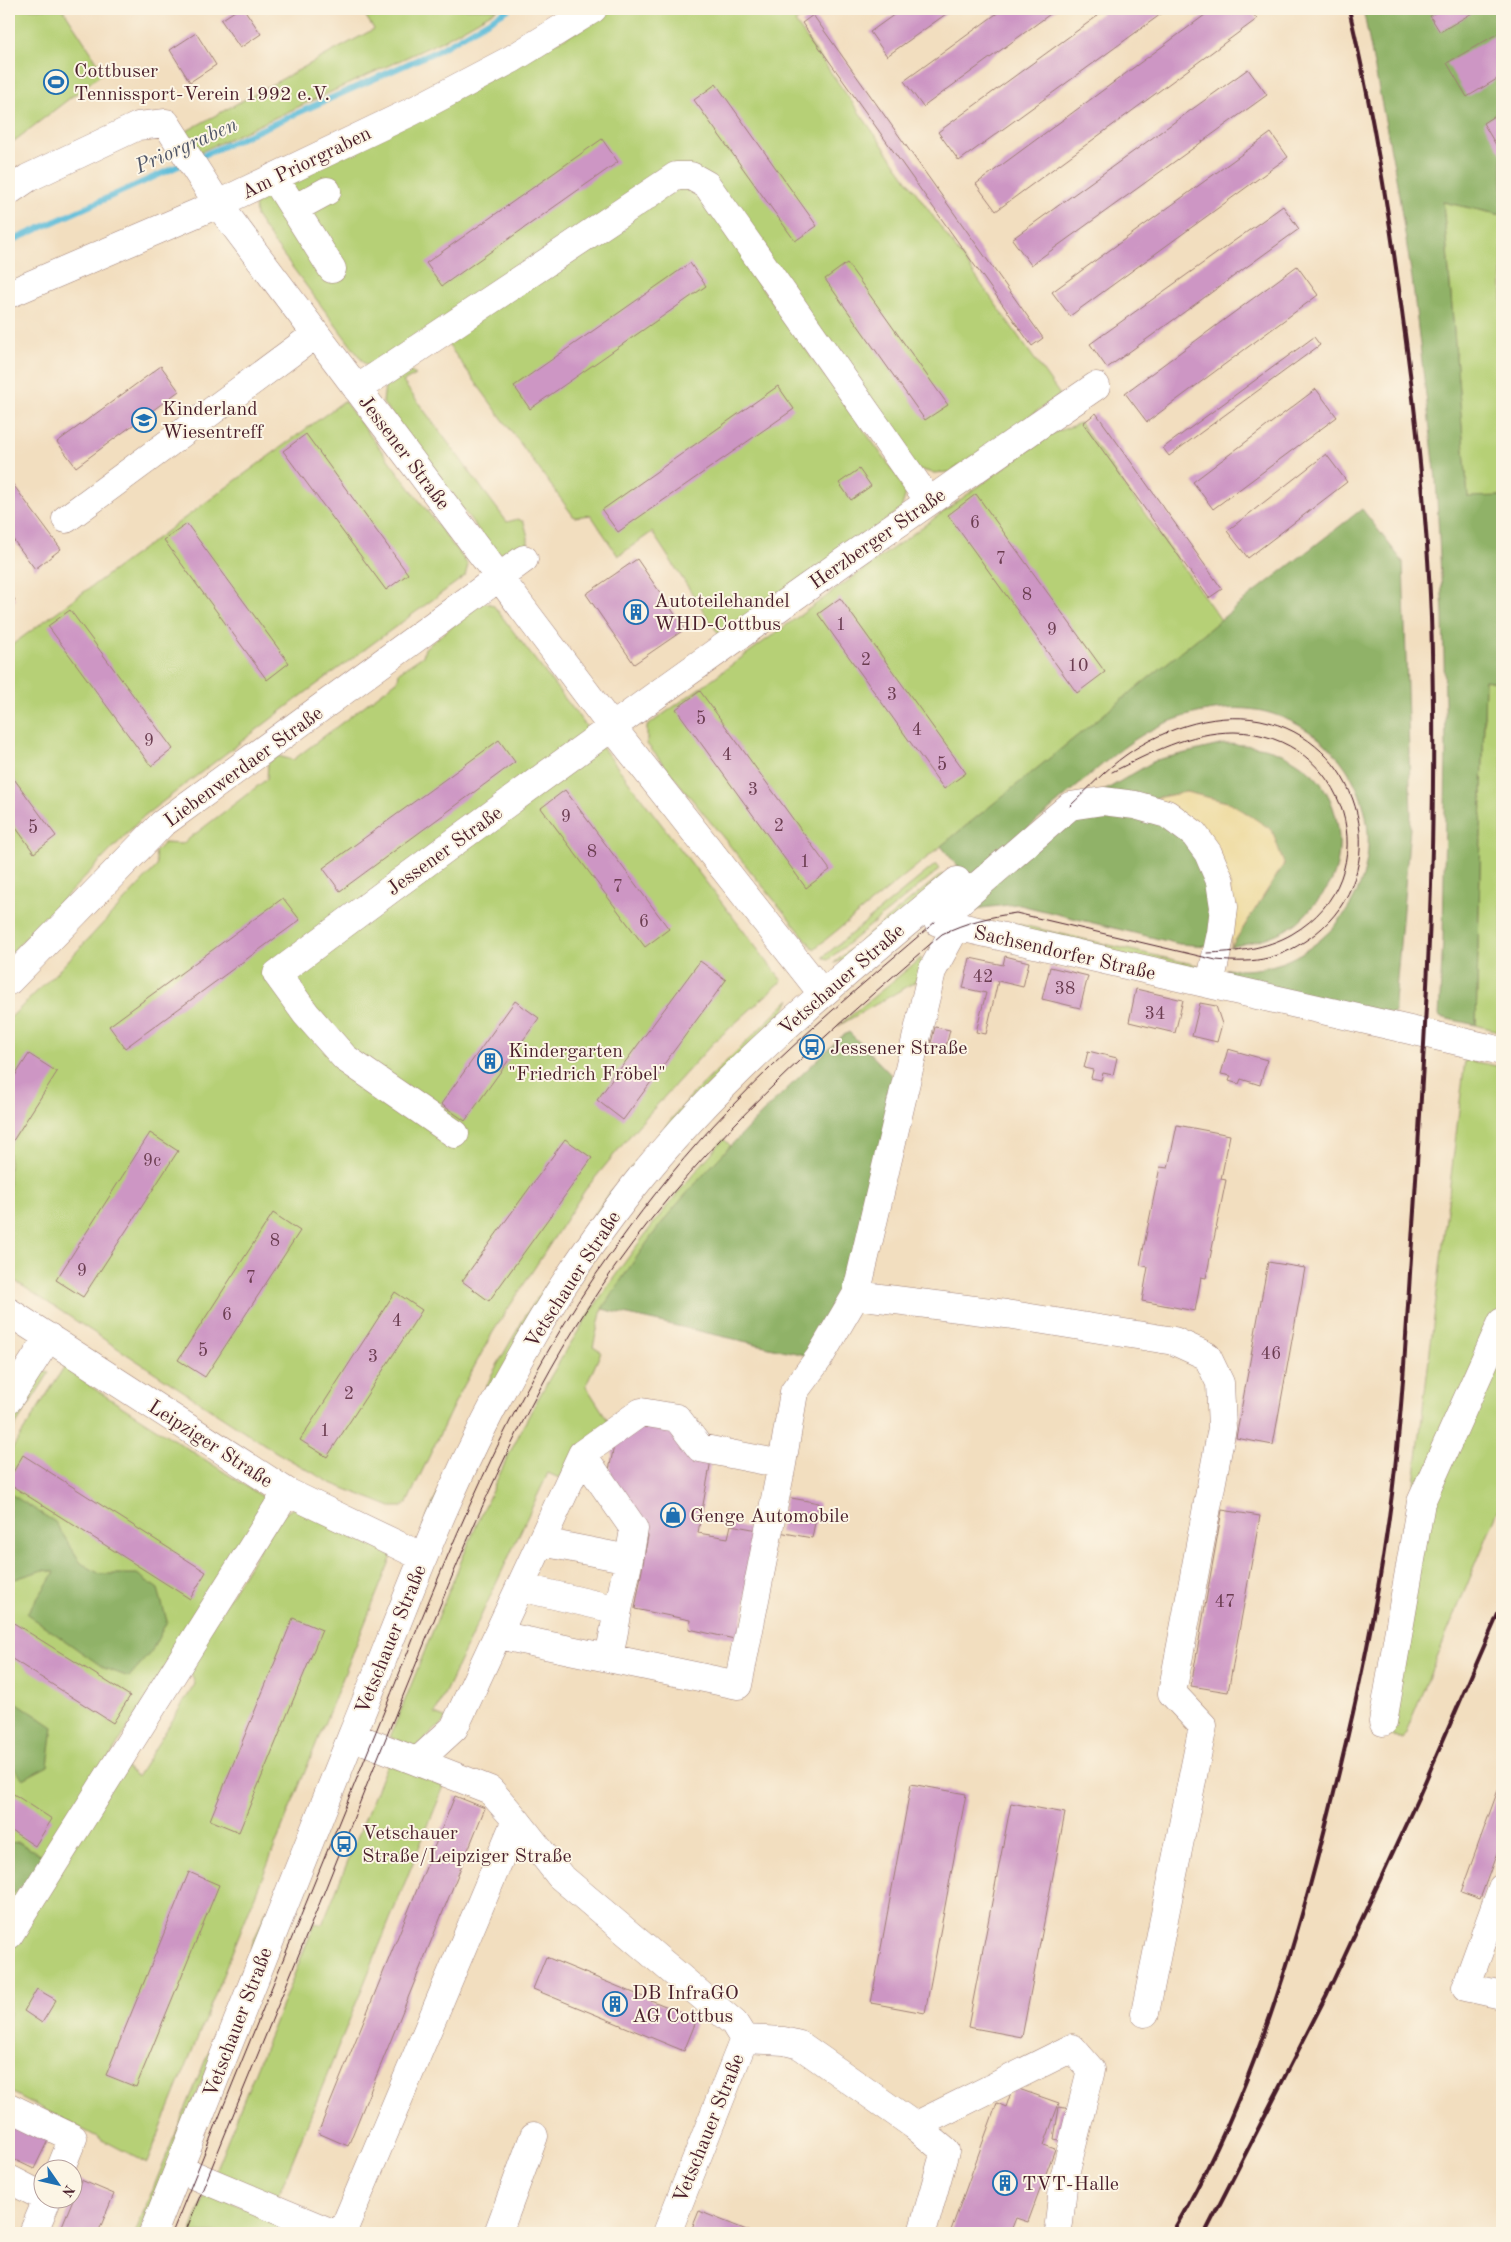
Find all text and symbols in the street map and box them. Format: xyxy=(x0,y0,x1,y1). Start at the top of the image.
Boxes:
place label: Cottbuser Tennissport-Verein 1992 e.V. xyxy=(74,62,330,105)
sports icon: Cottbuser Tennissport-Verein 1992 e.V. xyxy=(43,69,69,95)
water label: Priorgraben xyxy=(131,114,241,179)
street label: Am Priorgraben xyxy=(239,124,375,204)
street label: Jessener Straße xyxy=(354,392,453,514)
place label: Kinderland Wiesentreff xyxy=(162,400,265,443)
school or university icon: Kinderland Wiesentreff xyxy=(131,407,157,433)
street label: Herzberger Straße xyxy=(807,485,950,594)
house number: 6 xyxy=(970,514,980,532)
house number: 7 xyxy=(996,550,1006,568)
house number: 8 xyxy=(1022,586,1032,604)
place label: Autoteilehandel WHD-Cottbus xyxy=(654,592,790,635)
building icon: Autoteilehandel WHD-Cottbus xyxy=(623,599,649,625)
house number: 1 xyxy=(836,616,846,634)
house number: 9 xyxy=(1047,621,1057,639)
house number: 2 xyxy=(861,651,871,669)
house number: 10 xyxy=(1068,657,1088,675)
house number: 3 xyxy=(887,686,897,704)
street label: Liebenwerdaer Straße xyxy=(161,703,327,832)
house number: 5 xyxy=(696,710,706,728)
house number: 4 xyxy=(912,721,922,739)
house number: 9 xyxy=(144,732,154,750)
house number: 4 xyxy=(722,746,732,764)
house number: 5 xyxy=(937,756,947,774)
house number: 3 xyxy=(748,781,758,799)
street label: Jessener Straße xyxy=(384,803,507,900)
house number: 9 xyxy=(561,808,571,826)
house number: 2 xyxy=(774,817,784,835)
house number: 5 xyxy=(28,819,38,837)
house number: 8 xyxy=(587,843,597,861)
house number: 1 xyxy=(800,853,810,871)
house number: 7 xyxy=(613,878,623,896)
house number: 6 xyxy=(639,913,649,931)
street label: Vetschauer Straße xyxy=(776,921,909,1040)
street label: Sachsendorfer Straße xyxy=(972,923,1157,985)
house number: 42 xyxy=(973,968,993,986)
house number: 38 xyxy=(1055,980,1075,998)
house number: 34 xyxy=(1145,1005,1165,1023)
bus stop icon: Jessener Straße xyxy=(799,1034,825,1060)
place label: Jessener Straße xyxy=(830,1039,968,1059)
place label: Kindergarten "Friedrich Fröbel" xyxy=(508,1042,666,1085)
building icon: Kindergarten "Friedrich Fröbel" xyxy=(477,1048,503,1074)
house number: 9c xyxy=(143,1152,161,1170)
street label: Vetschauer Straße xyxy=(522,1208,625,1352)
house number: 8 xyxy=(270,1232,280,1250)
house number: 9 xyxy=(77,1262,87,1280)
house number: 7 xyxy=(246,1269,256,1287)
house number: 6 xyxy=(222,1306,232,1324)
house number: 4 xyxy=(392,1312,402,1330)
house number: 5 xyxy=(198,1342,208,1360)
house number: 46 xyxy=(1261,1345,1281,1363)
house number: 3 xyxy=(368,1348,378,1366)
house number: 2 xyxy=(344,1385,354,1403)
street label: Leipziger Straße xyxy=(144,1397,276,1492)
house number: 1 xyxy=(320,1422,330,1440)
shop icon: Genge Automobile xyxy=(660,1502,686,1528)
place label: Genge Automobile xyxy=(690,1507,849,1527)
street label: Vetschauer Straße xyxy=(353,1562,431,1717)
house number: 47 xyxy=(1215,1593,1235,1611)
place label: Vetschauer Straße/Leipziger Straße xyxy=(362,1824,572,1867)
bus stop icon: Vetschauer Straße/Leipziger Straße xyxy=(331,1831,357,1857)
street label: Vetschauer Straße xyxy=(201,1945,277,2100)
place label: DB InfraGO AG Cottbus xyxy=(632,1984,739,2027)
building icon: DB InfraGO AG Cottbus xyxy=(602,1991,628,2017)
street label: Vetschauer Straße xyxy=(671,2051,749,2206)
north arrow xyxy=(32,2160,82,2210)
building icon: TVT-Halle xyxy=(992,2170,1018,2196)
place label: TVT-Halle xyxy=(1022,2175,1119,2195)
text: N xyxy=(59,2182,77,2199)

